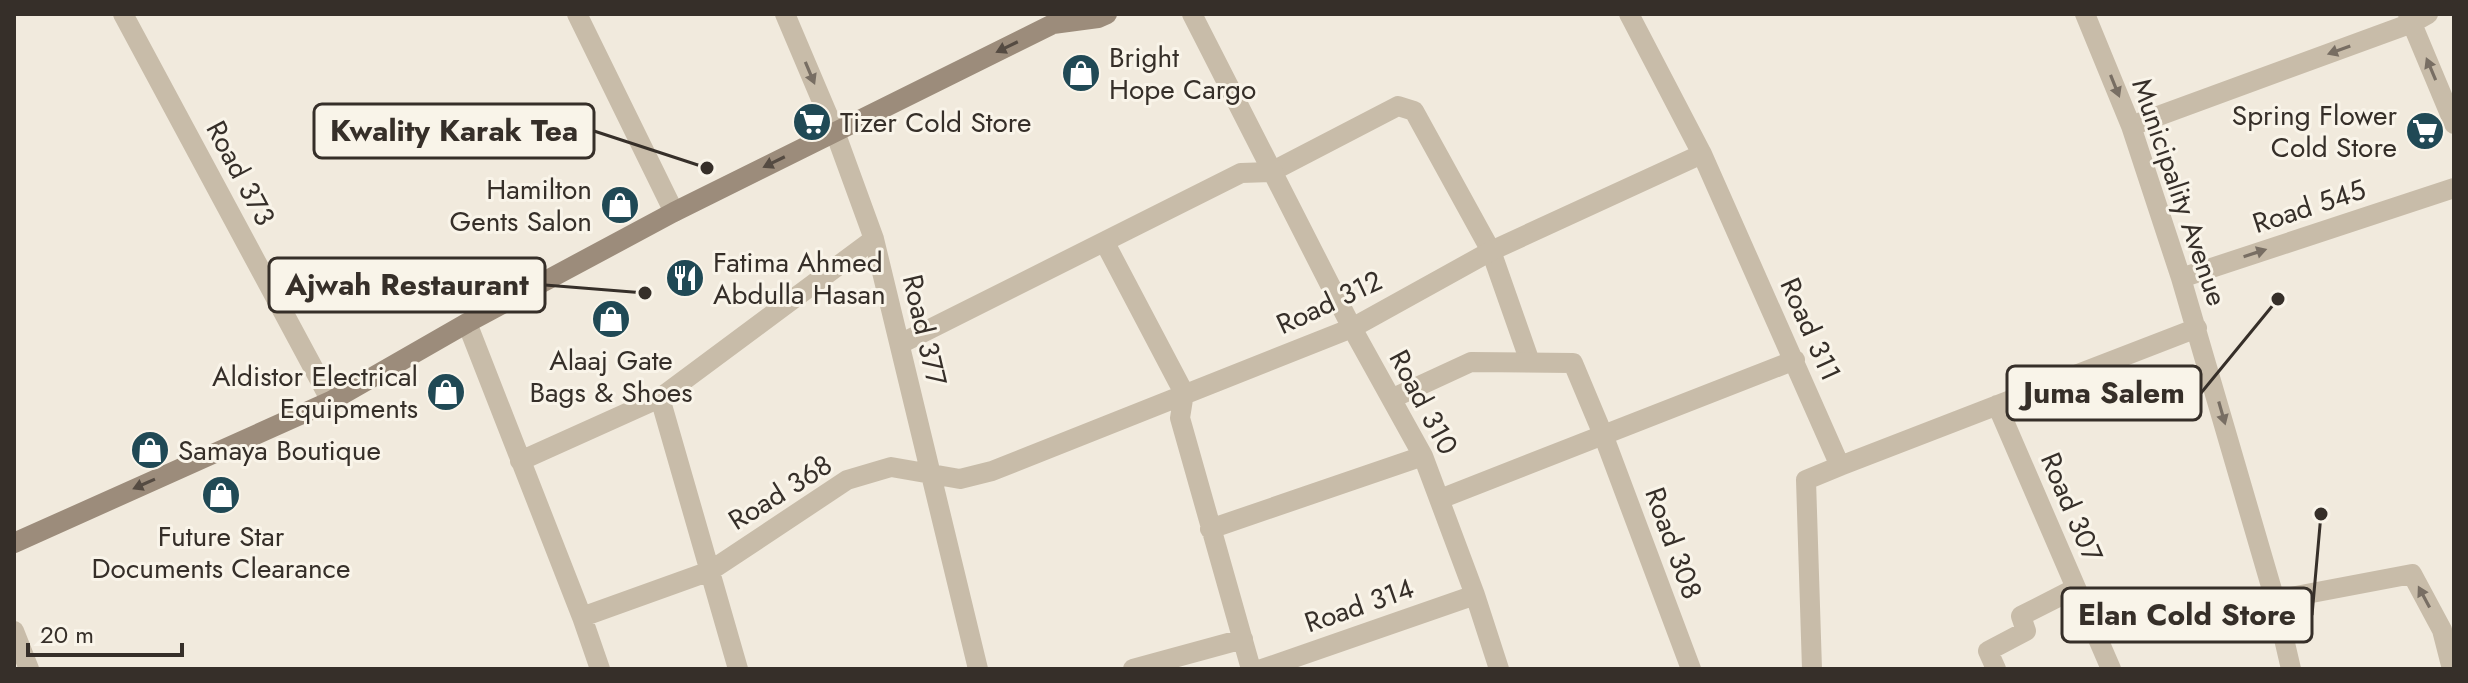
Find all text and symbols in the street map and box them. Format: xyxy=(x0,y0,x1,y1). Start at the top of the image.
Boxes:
place label: Bright Hope Cargo xyxy=(1109,37,1256,110)
one-way arrow xyxy=(996,40,1019,54)
one-way arrow xyxy=(2326,44,2350,56)
shop icon: Bright Hope Cargo xyxy=(1060,52,1102,94)
one-way arrow xyxy=(2424,57,2437,81)
one-way arrow xyxy=(803,61,816,85)
street label: Municipality Avenue xyxy=(2121,73,2238,311)
one-way arrow xyxy=(2108,74,2121,98)
place label: Spring Flower Cold Store xyxy=(2232,95,2397,168)
supermarket icon: Tizer Cold Store xyxy=(791,101,833,143)
place label: Tizer Cold Store xyxy=(840,102,1031,143)
callout: Kwality Karak Tea xyxy=(314,104,594,158)
text: Kwality Karak Tea xyxy=(330,109,578,152)
supermarket icon: Spring Flower Cold Store xyxy=(2404,110,2446,152)
street label: Road 373 xyxy=(196,113,285,233)
one-way arrow xyxy=(763,155,786,169)
place label: Hamilton Gents Salon xyxy=(450,169,592,242)
street label: Road 545 xyxy=(2247,169,2371,244)
shop icon: Hamilton Gents Salon xyxy=(599,184,641,226)
place label: Fatima Ahmed Abdulla Hasan xyxy=(713,242,886,315)
one-way arrow xyxy=(2244,247,2268,259)
restaurant icon: Fatima Ahmed Abdulla Hasan xyxy=(664,257,706,299)
callout: Ajwah Restaurant xyxy=(269,258,545,312)
street label: Road 312 xyxy=(1270,260,1389,345)
text: Ajwah Restaurant xyxy=(284,263,529,306)
street label: Road 377 xyxy=(892,270,957,390)
street label: Road 311 xyxy=(1770,271,1851,387)
shop icon: Alaaj Gate Bags & Shoes xyxy=(590,298,632,340)
place label: Alaaj Gate Bags & Shoes xyxy=(529,340,693,413)
street label: Road 310 xyxy=(1379,343,1468,462)
place label: Aldistor Electrical Equipments xyxy=(212,356,418,429)
callout: Juma Salem xyxy=(2007,366,2201,420)
shop icon: Aldistor Electrical Equipments xyxy=(425,371,467,413)
text: Juma Salem xyxy=(2018,371,2185,414)
one-way arrow xyxy=(2216,401,2228,426)
shop icon: Samaya Boutique xyxy=(129,429,171,471)
place label: Samaya Boutique xyxy=(178,430,381,471)
street label: Road 368 xyxy=(720,444,840,540)
street label: Road 307 xyxy=(2030,446,2113,569)
shop icon: Future Star Documents Clearance xyxy=(200,474,242,516)
one-way arrow xyxy=(133,478,156,491)
street label: Road 308 xyxy=(1634,482,1713,605)
place label: Future Star Documents Clearance xyxy=(92,516,350,589)
street label: Road 314 xyxy=(1299,568,1419,643)
one-way arrow xyxy=(2417,586,2431,608)
callout: Elan Cold Store xyxy=(2062,588,2312,642)
text: Elan Cold Store xyxy=(2078,593,2296,636)
scale bar xyxy=(28,607,182,657)
text: 20 m xyxy=(40,617,94,652)

